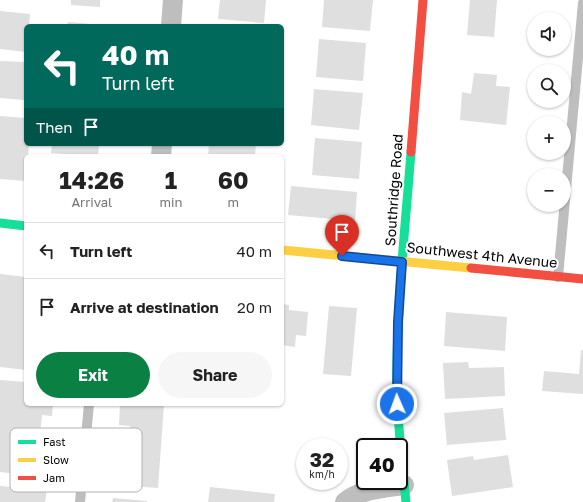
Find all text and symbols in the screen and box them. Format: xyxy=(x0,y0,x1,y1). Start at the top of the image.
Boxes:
map controls xyxy=(527,12,571,212)
button: sound xyxy=(527,12,571,56)
text: 40 m xyxy=(102,38,169,71)
icon: left xyxy=(36,40,88,92)
button: search xyxy=(527,64,571,108)
text: Turn left xyxy=(102,72,175,94)
icon: arrive xyxy=(80,116,102,138)
button: + xyxy=(527,116,571,160)
text: Then xyxy=(36,118,72,136)
street label: Southridge Road xyxy=(381,133,406,247)
text: 14:26 xyxy=(59,165,124,194)
text: 1 xyxy=(165,165,177,194)
text: 60 xyxy=(218,165,249,194)
button: − xyxy=(527,168,571,212)
text: Arrival xyxy=(71,194,112,210)
text: min xyxy=(160,194,183,210)
text: m xyxy=(228,194,239,210)
pin xyxy=(325,215,359,256)
icon: arrive xyxy=(331,221,353,243)
street label: Southwest 4th Avenue xyxy=(406,238,558,271)
icon: left xyxy=(36,240,58,262)
text: Turn left xyxy=(70,242,132,260)
text: 40 m xyxy=(237,242,272,260)
icon: arrive xyxy=(36,296,58,318)
text: Arrive at destination xyxy=(70,298,219,316)
text: 20 m xyxy=(237,298,272,316)
button: Exit xyxy=(36,352,150,398)
button: Share xyxy=(158,352,272,398)
position arrow xyxy=(376,383,418,425)
legend xyxy=(10,428,142,492)
text: Fast xyxy=(43,435,66,448)
speed limit sign: 40 xyxy=(356,438,408,490)
text: 32 xyxy=(310,447,334,471)
text: Slow xyxy=(43,453,69,466)
text: km/h xyxy=(309,468,335,480)
text: Jam xyxy=(43,471,65,484)

